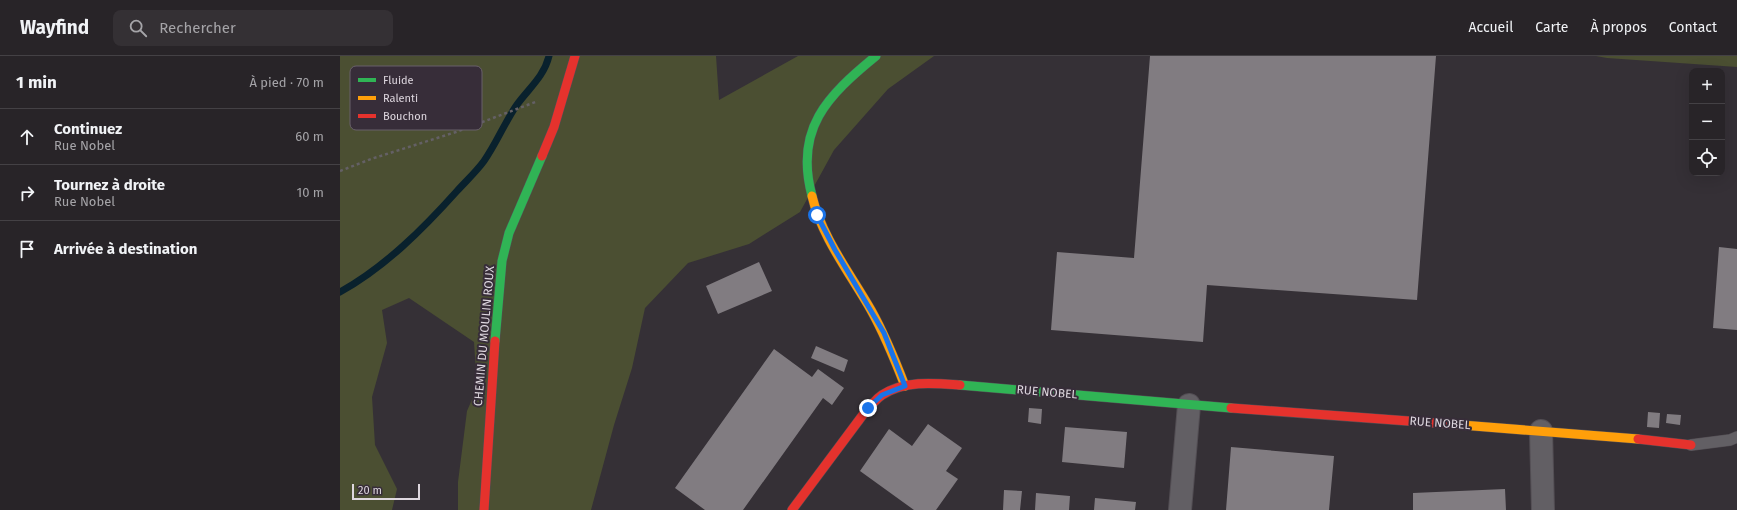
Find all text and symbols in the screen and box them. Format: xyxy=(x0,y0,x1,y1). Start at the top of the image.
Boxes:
search box xyxy=(113,10,393,46)
text: Wayfind xyxy=(20,16,89,39)
icon: search xyxy=(127,17,149,39)
text: Rechercher xyxy=(159,19,236,37)
text: Accueil xyxy=(1468,19,1513,36)
text: Carte xyxy=(1535,19,1568,36)
text: À propos xyxy=(1590,19,1647,36)
text: Contact xyxy=(1669,19,1717,36)
legend xyxy=(350,66,482,130)
map controls xyxy=(1689,68,1725,176)
button: + xyxy=(1689,68,1725,104)
text: 1 min xyxy=(16,72,57,93)
text: Fluide xyxy=(383,74,414,87)
text: À pied · 70 m xyxy=(249,75,324,90)
text: Ralenti xyxy=(383,92,418,105)
button: − xyxy=(1689,104,1725,140)
text: Bouchon xyxy=(383,110,427,123)
text: Continuez xyxy=(54,120,122,138)
icon: ahead xyxy=(16,126,38,148)
text: 60 m xyxy=(295,129,324,144)
text: Rue Nobel xyxy=(54,138,115,153)
button: locate xyxy=(1689,140,1725,176)
text: Tournez à droite xyxy=(54,176,165,194)
icon: right xyxy=(16,182,38,204)
text: 10 m xyxy=(297,185,324,200)
text: Rue Nobel xyxy=(54,194,115,209)
route start xyxy=(808,206,826,224)
icon: arrive xyxy=(16,238,38,260)
text: Arrivée à destination xyxy=(54,240,197,258)
street label: CHEMIN DU MOULIN ROUX xyxy=(471,265,497,407)
street label: RUE NOBEL xyxy=(1016,382,1078,402)
route end xyxy=(859,399,877,417)
street label: RUE NOBEL xyxy=(1409,414,1471,432)
scale bar xyxy=(352,482,420,501)
text: 20 m xyxy=(358,484,382,497)

